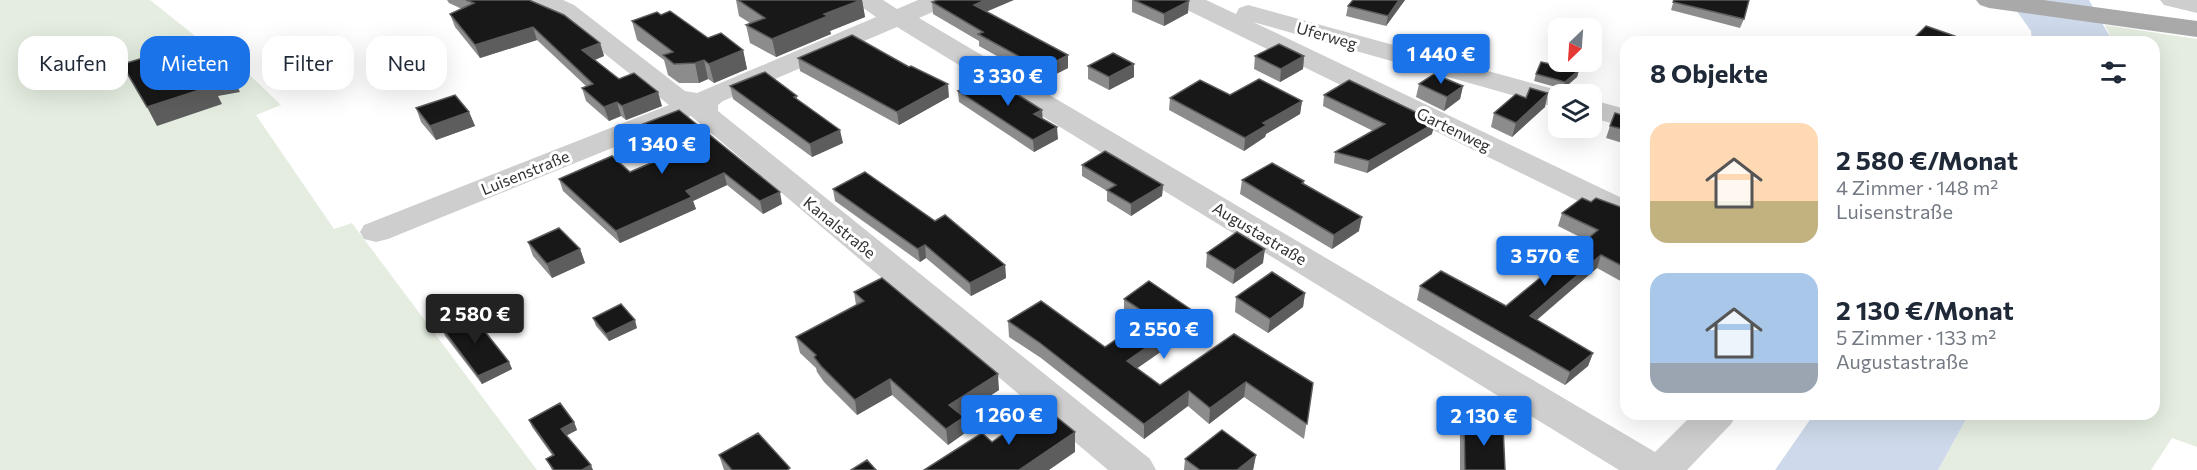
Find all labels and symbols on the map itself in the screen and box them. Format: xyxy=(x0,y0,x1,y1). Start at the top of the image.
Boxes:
street label: Uferweg xyxy=(1295,17,1360,53)
north arrow xyxy=(1548,18,1602,72)
pin: 1 440 € xyxy=(1386,34,1496,85)
pin: 3 330 € xyxy=(953,56,1063,107)
street label: Gartenweg xyxy=(1414,103,1494,155)
pin: 1 340 € xyxy=(607,124,717,175)
street label: Luisenstraße xyxy=(478,146,572,198)
street label: Kanalstraße xyxy=(800,192,880,262)
street label: Augustastraße xyxy=(1210,198,1310,268)
pin: 3 570 € xyxy=(1490,236,1600,287)
pin: 2 580 € xyxy=(420,294,530,345)
pin: 2 550 € xyxy=(1109,309,1219,360)
pin: 1 260 € xyxy=(954,395,1064,446)
pin: 2 130 € xyxy=(1429,396,1539,447)

